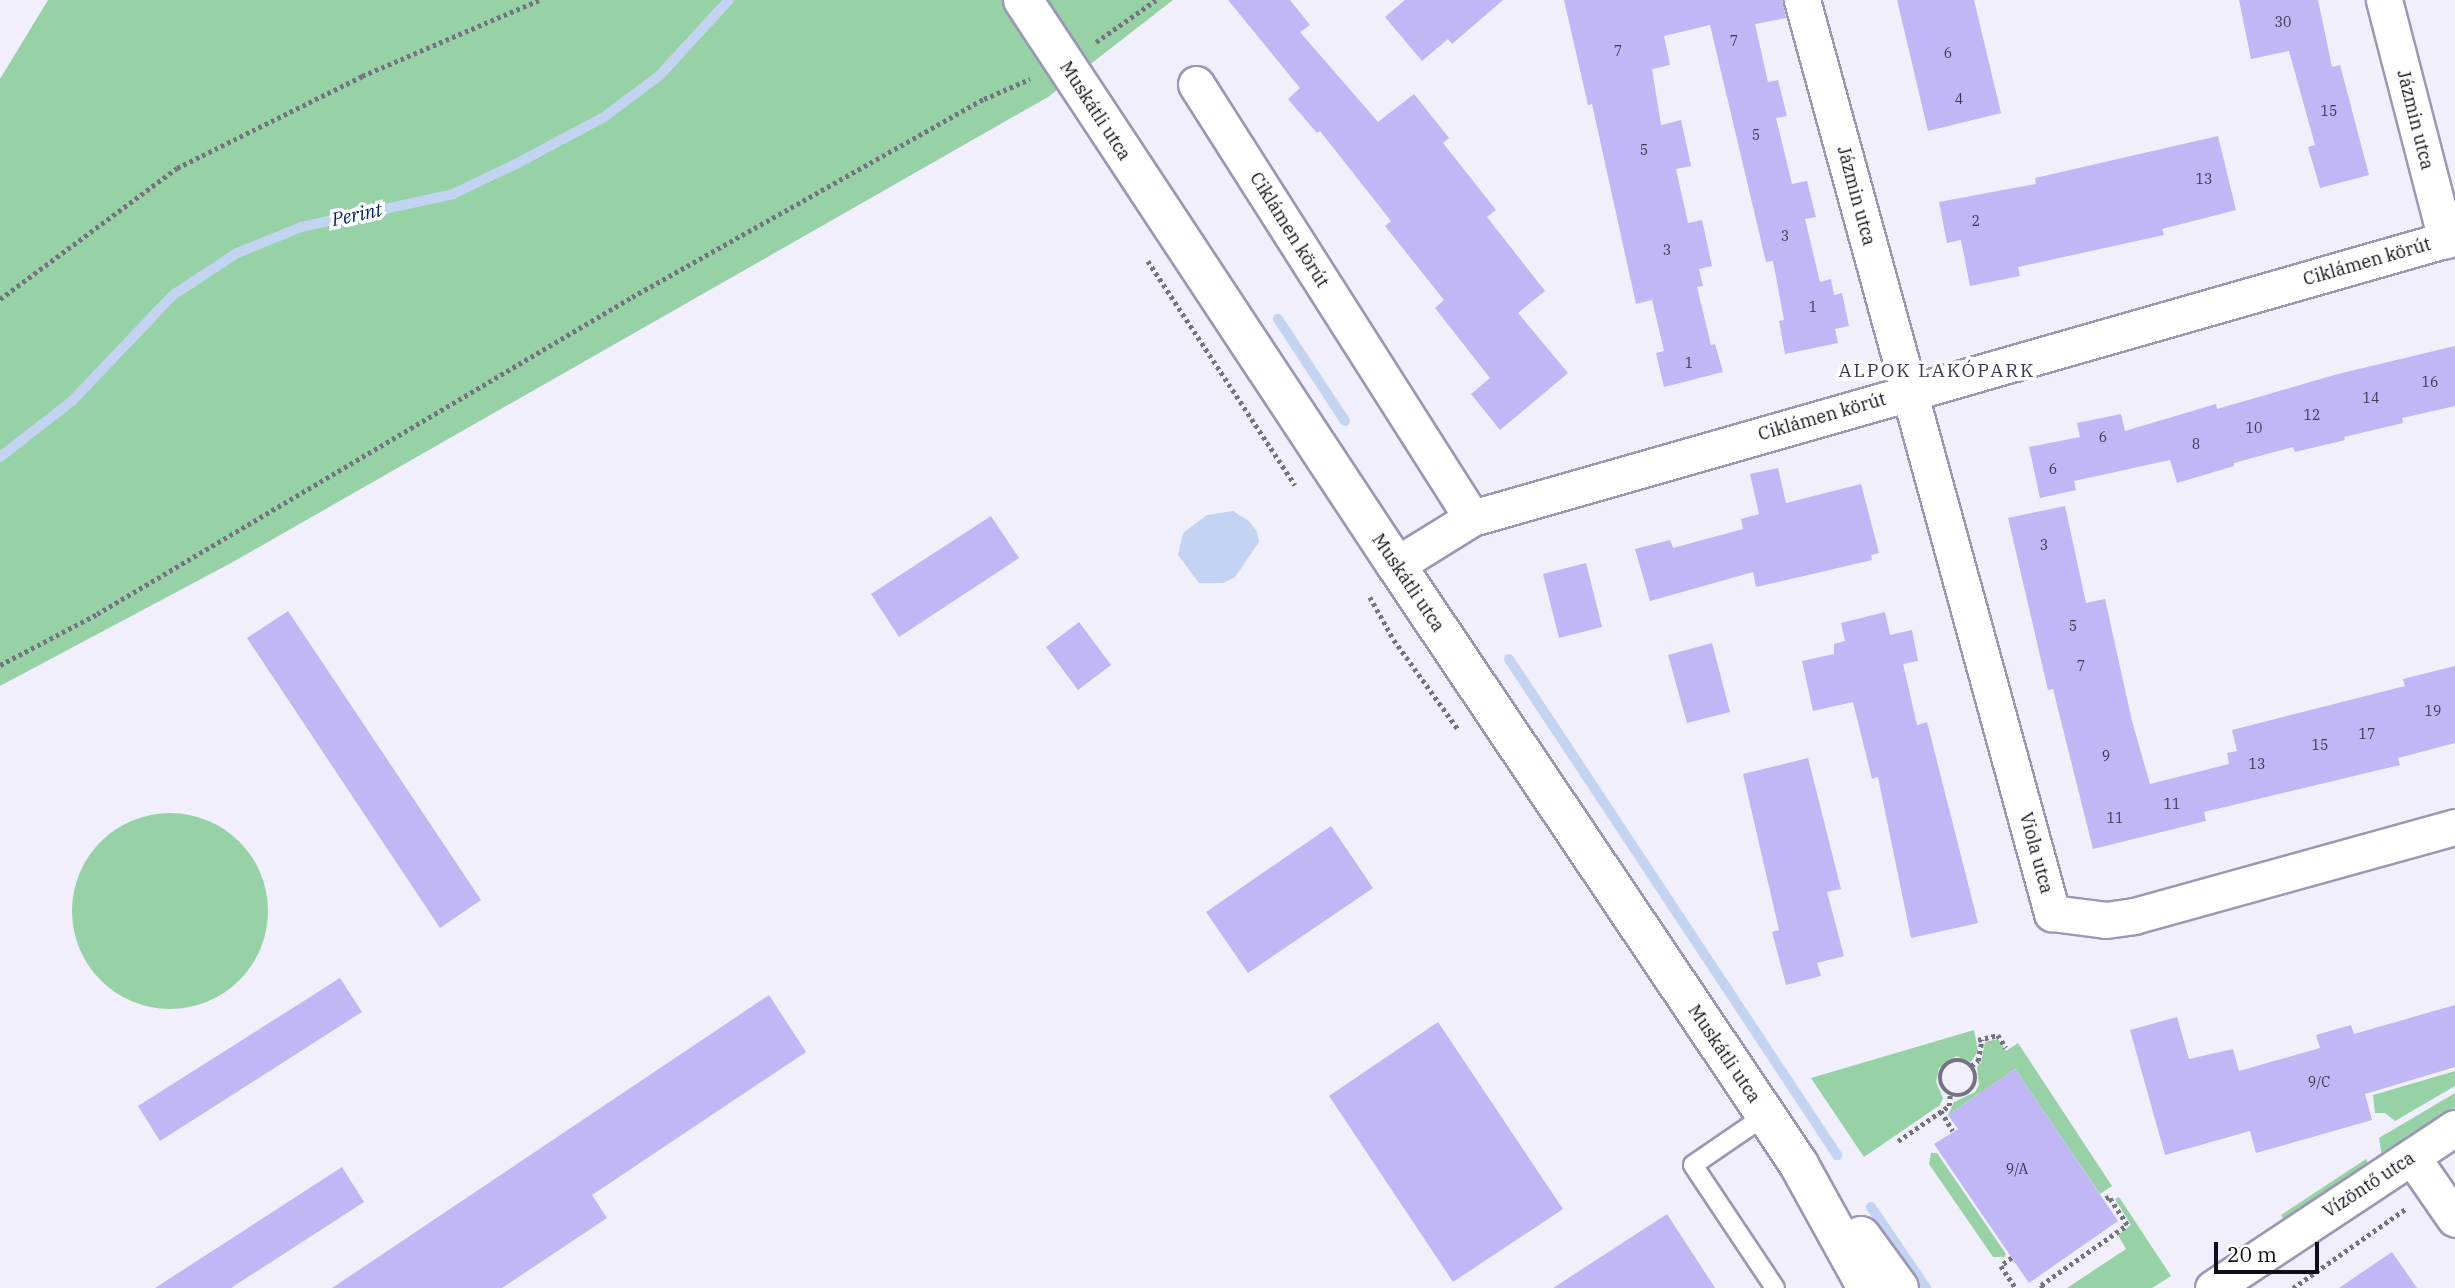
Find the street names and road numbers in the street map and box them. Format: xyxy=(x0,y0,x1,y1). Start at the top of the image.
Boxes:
street label: Muskátli utca xyxy=(1055,57,1135,165)
street label: Jázmin utca xyxy=(2392,68,2438,172)
street label: Jázmin utca xyxy=(1832,144,1880,248)
street label: Ciklámen körút xyxy=(1245,168,1333,292)
street label: Ciklámen körút xyxy=(2301,233,2433,291)
street label: Ciklámen körút xyxy=(1756,388,1888,446)
street label: Muskátli utca xyxy=(1367,530,1449,636)
street label: Viola utca xyxy=(2015,810,2057,896)
street label: Muskátli utca xyxy=(1683,1001,1765,1107)
street label: Vízöntő utca xyxy=(2319,1147,2419,1223)

